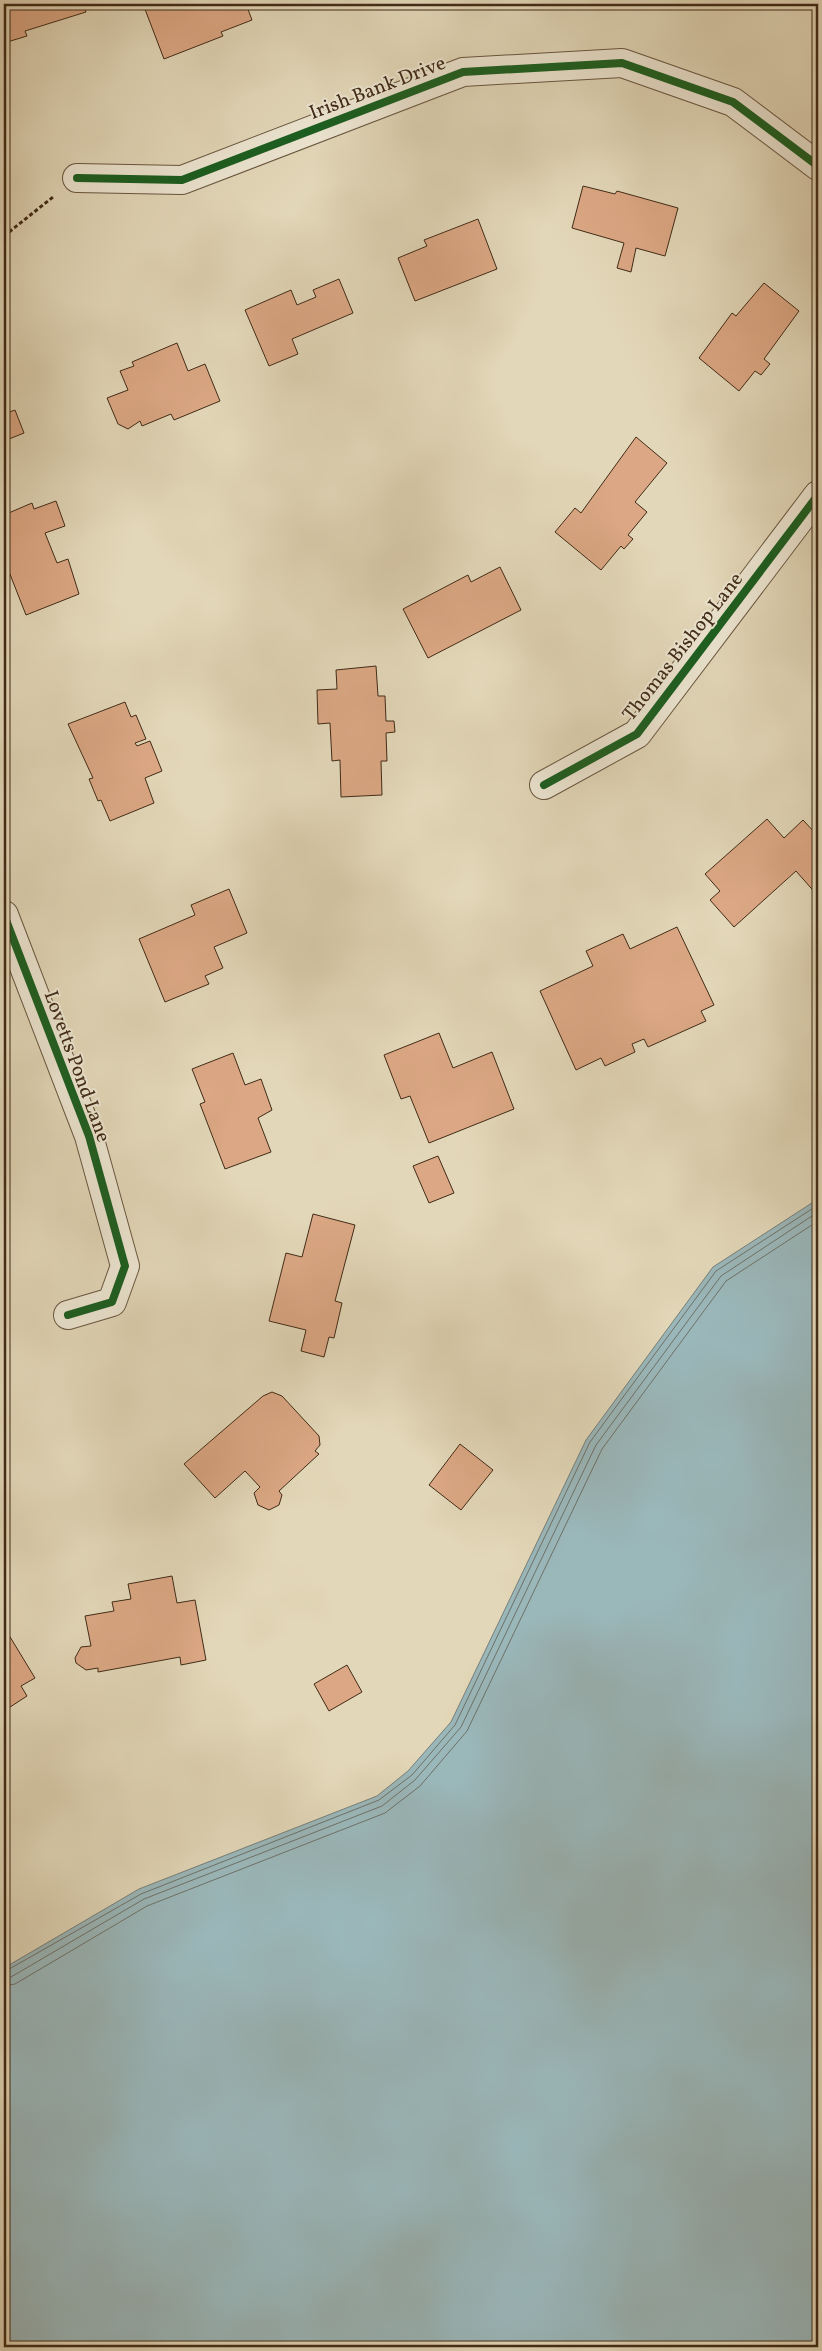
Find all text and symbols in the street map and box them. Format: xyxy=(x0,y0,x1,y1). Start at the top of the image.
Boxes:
street label: Irish Bank Drive xyxy=(305,50,450,128)
street label: Thomas Bishop Lane xyxy=(617,567,751,727)
street label: Lovetts Pond Lane xyxy=(36,987,117,1146)

